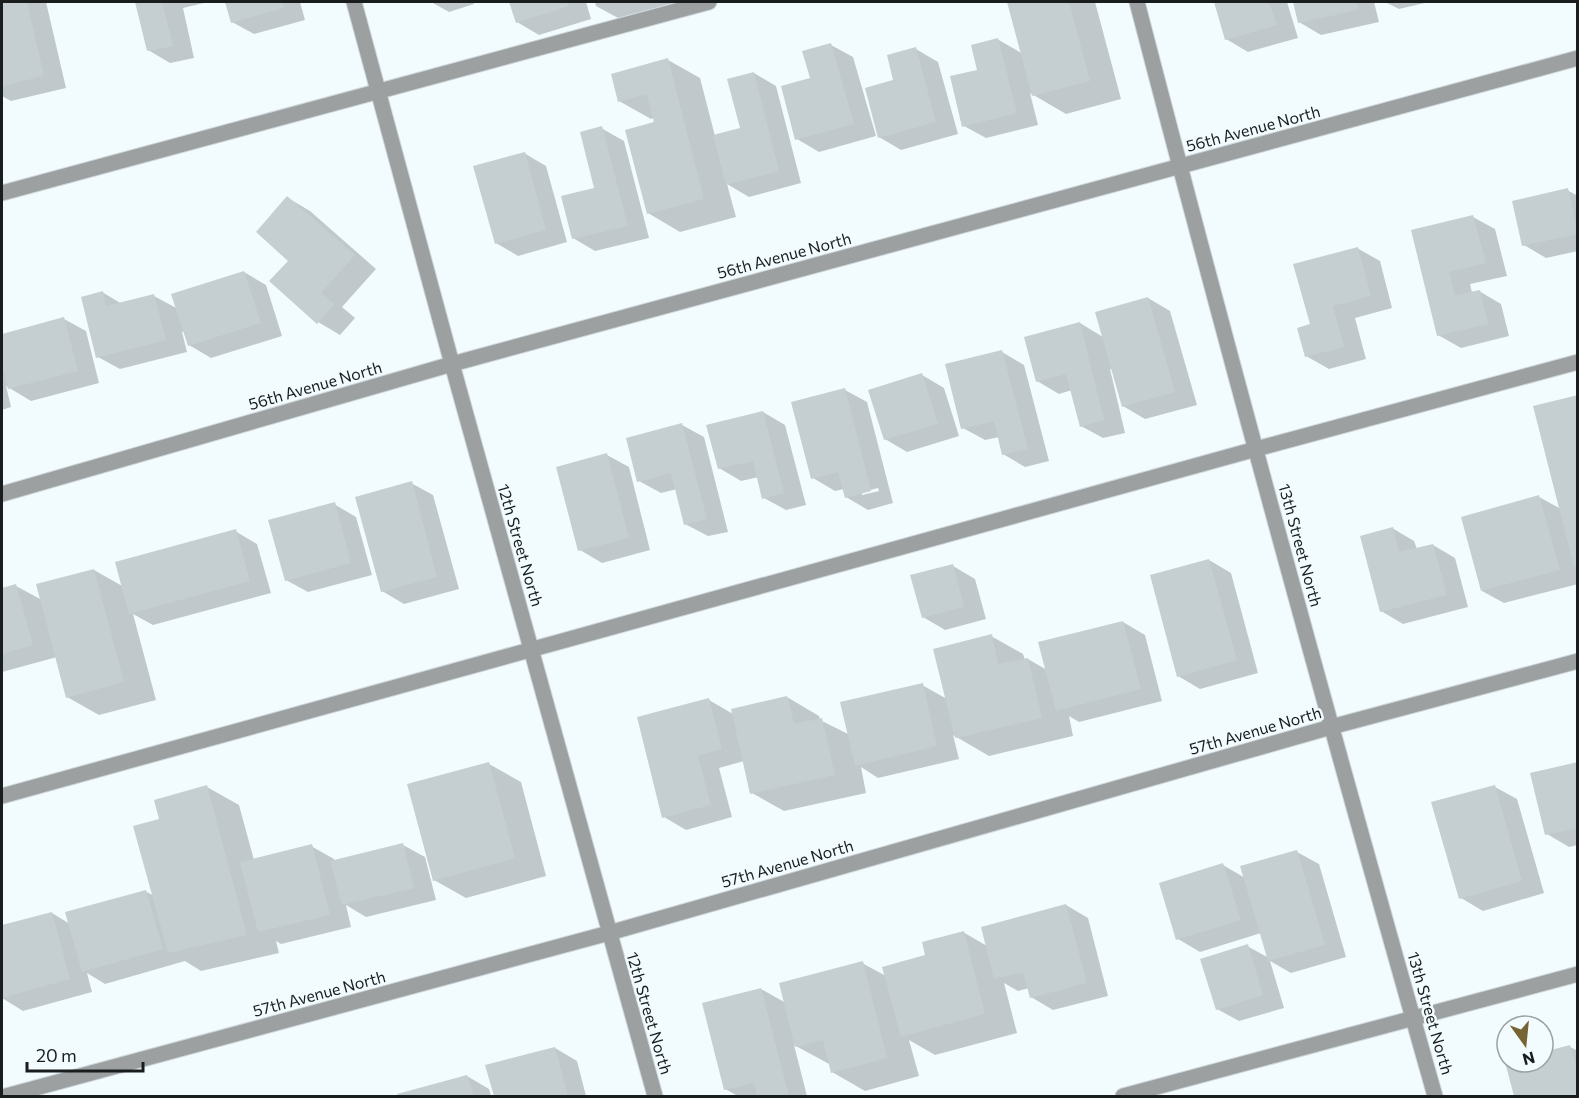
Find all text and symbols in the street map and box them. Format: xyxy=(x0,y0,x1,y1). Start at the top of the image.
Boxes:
street label: 56th Avenue North xyxy=(1184,101,1322,155)
street label: 56th Avenue North xyxy=(715,228,853,282)
street label: 56th Avenue North xyxy=(246,357,384,413)
street label: 13th Street North xyxy=(1275,481,1327,609)
street label: 12th Street North xyxy=(494,482,548,608)
street label: 57th Avenue North xyxy=(1187,702,1323,758)
street label: 57th Avenue North xyxy=(719,835,855,891)
street label: 13th Street North xyxy=(1404,949,1458,1077)
street label: 12th Street North xyxy=(623,950,677,1076)
street label: 57th Avenue North xyxy=(251,966,387,1020)
north arrow xyxy=(1495,1014,1555,1074)
scale bar xyxy=(27,1035,142,1073)
text: 20 m xyxy=(36,1044,77,1066)
text: N xyxy=(1521,1048,1537,1070)

